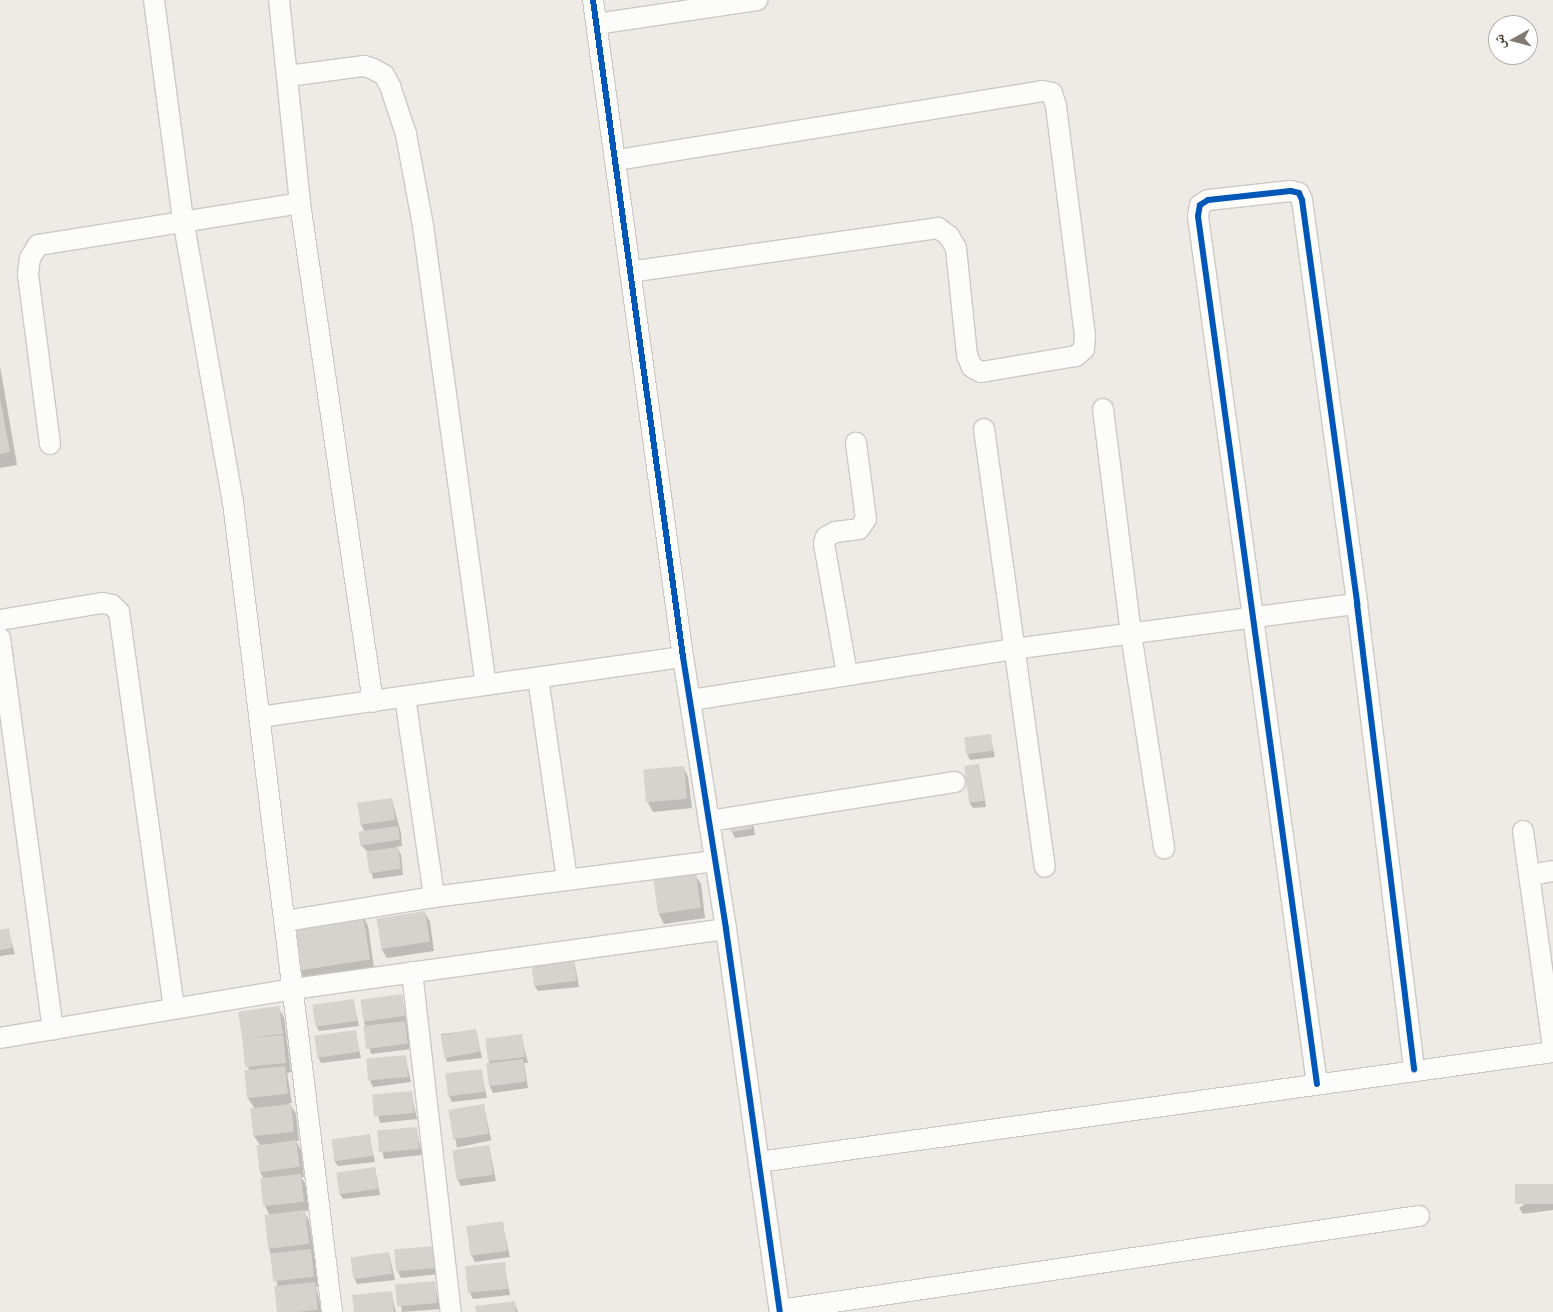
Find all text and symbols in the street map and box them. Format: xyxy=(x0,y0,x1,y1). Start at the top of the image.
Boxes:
north arrow xyxy=(1488,15,1538,65)
text: ش xyxy=(1489,33,1508,50)

